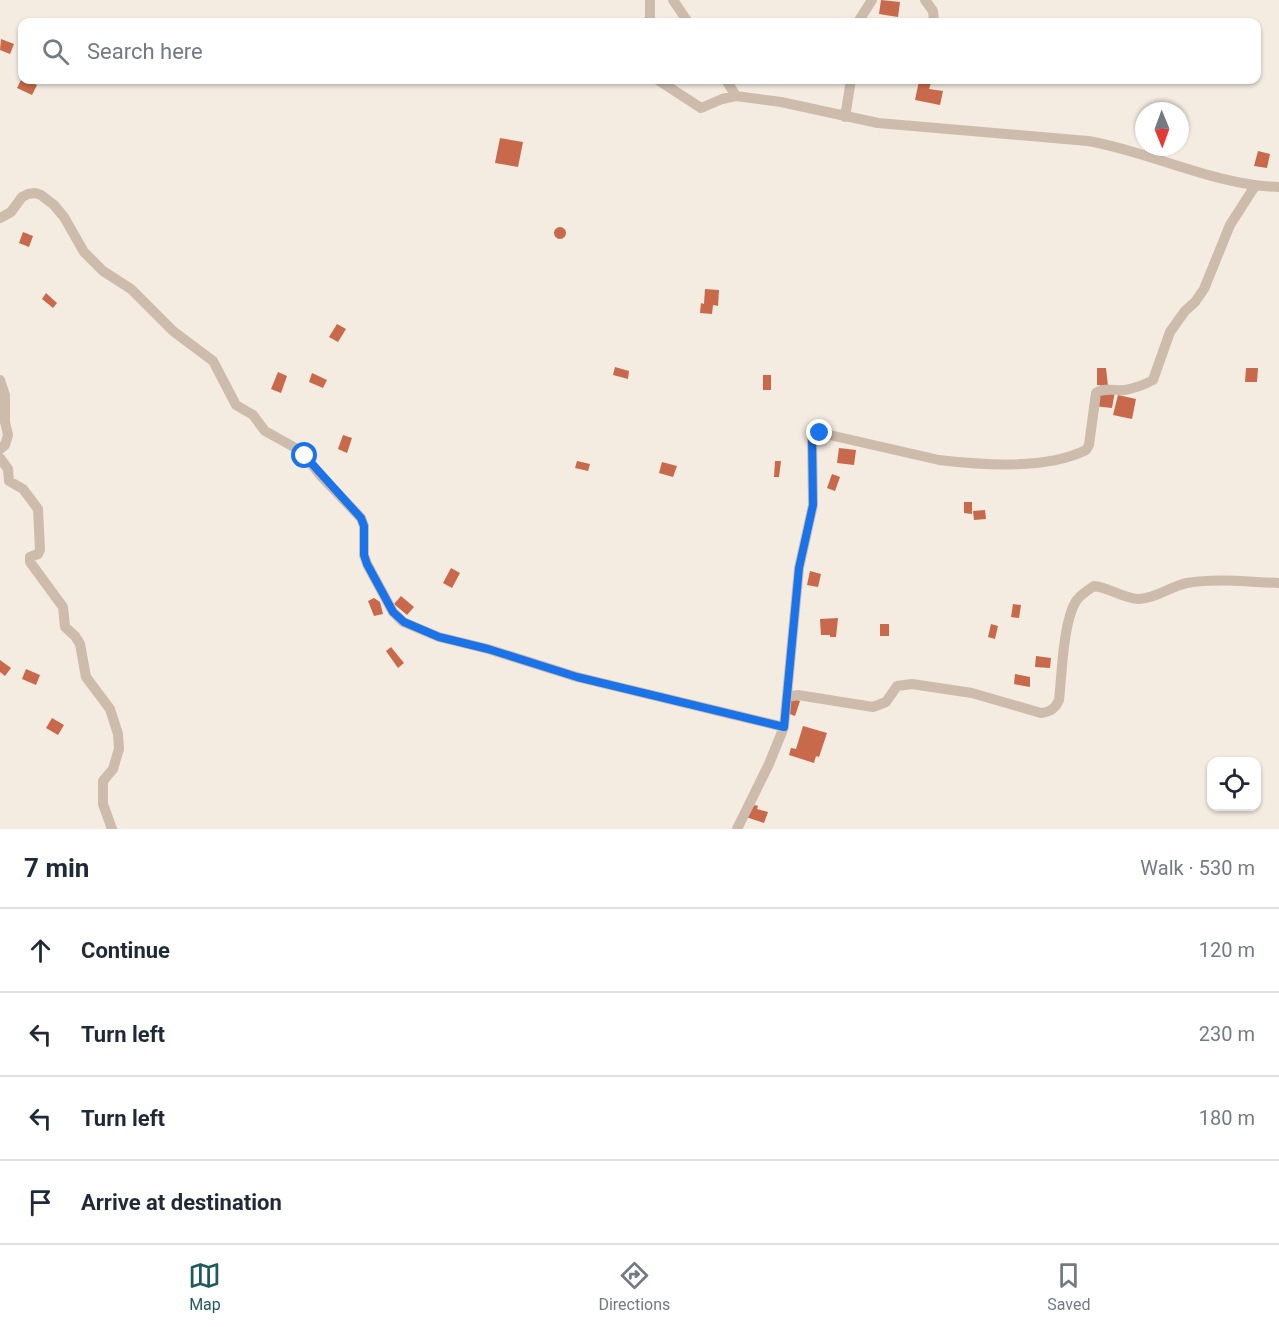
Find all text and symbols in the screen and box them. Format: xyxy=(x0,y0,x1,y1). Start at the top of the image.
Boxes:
search box xyxy=(18,18,1261,84)
icon: search xyxy=(39,35,72,68)
text: Search here xyxy=(87,39,203,64)
north arrow xyxy=(1135,102,1189,156)
route end xyxy=(806,419,832,445)
route start xyxy=(291,442,317,468)
map controls xyxy=(1207,757,1261,811)
button: locate xyxy=(1207,757,1261,811)
text: 7 min xyxy=(24,853,89,883)
text: Walk · 530 m xyxy=(1140,856,1255,880)
icon: ahead xyxy=(24,934,57,967)
text: Continue xyxy=(81,938,170,963)
text: 120 m xyxy=(1199,938,1255,962)
icon: left xyxy=(24,1018,57,1051)
text: Turn left xyxy=(81,1022,165,1047)
text: 230 m xyxy=(1199,1022,1255,1046)
icon: left xyxy=(24,1102,57,1135)
text: Turn left xyxy=(81,1106,165,1131)
text: 180 m xyxy=(1199,1106,1255,1130)
icon: arrive xyxy=(24,1186,57,1219)
text: Arrive at destination xyxy=(81,1190,282,1215)
tab: Map xyxy=(188,1259,221,1314)
tab: Directions xyxy=(598,1259,670,1314)
tab: Saved xyxy=(1047,1259,1091,1314)

